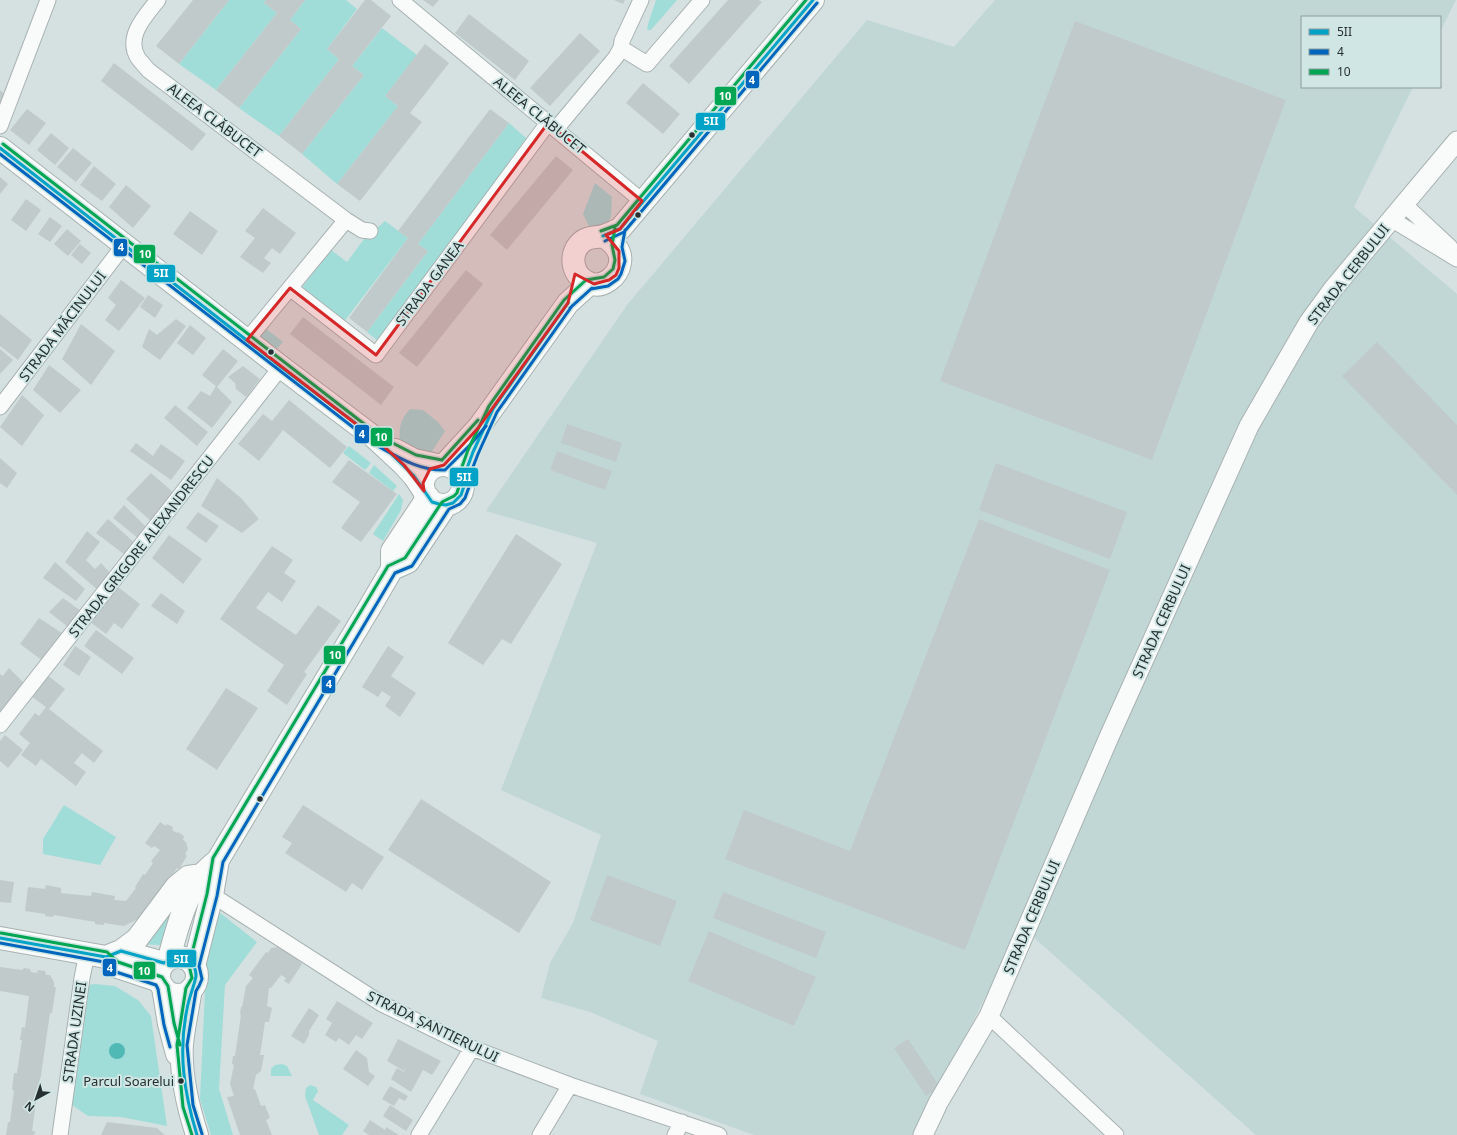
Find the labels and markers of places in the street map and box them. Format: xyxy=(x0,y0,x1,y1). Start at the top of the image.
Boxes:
unlabelled marker xyxy=(687,130,697,140)
unlabelled marker xyxy=(633,210,643,220)
unlabelled marker xyxy=(266,347,276,357)
unlabelled marker xyxy=(255,794,265,804)
place label: Parcul Soarelui xyxy=(83,1072,174,1090)
marker: Parcul Soarelui xyxy=(176,1076,186,1086)

